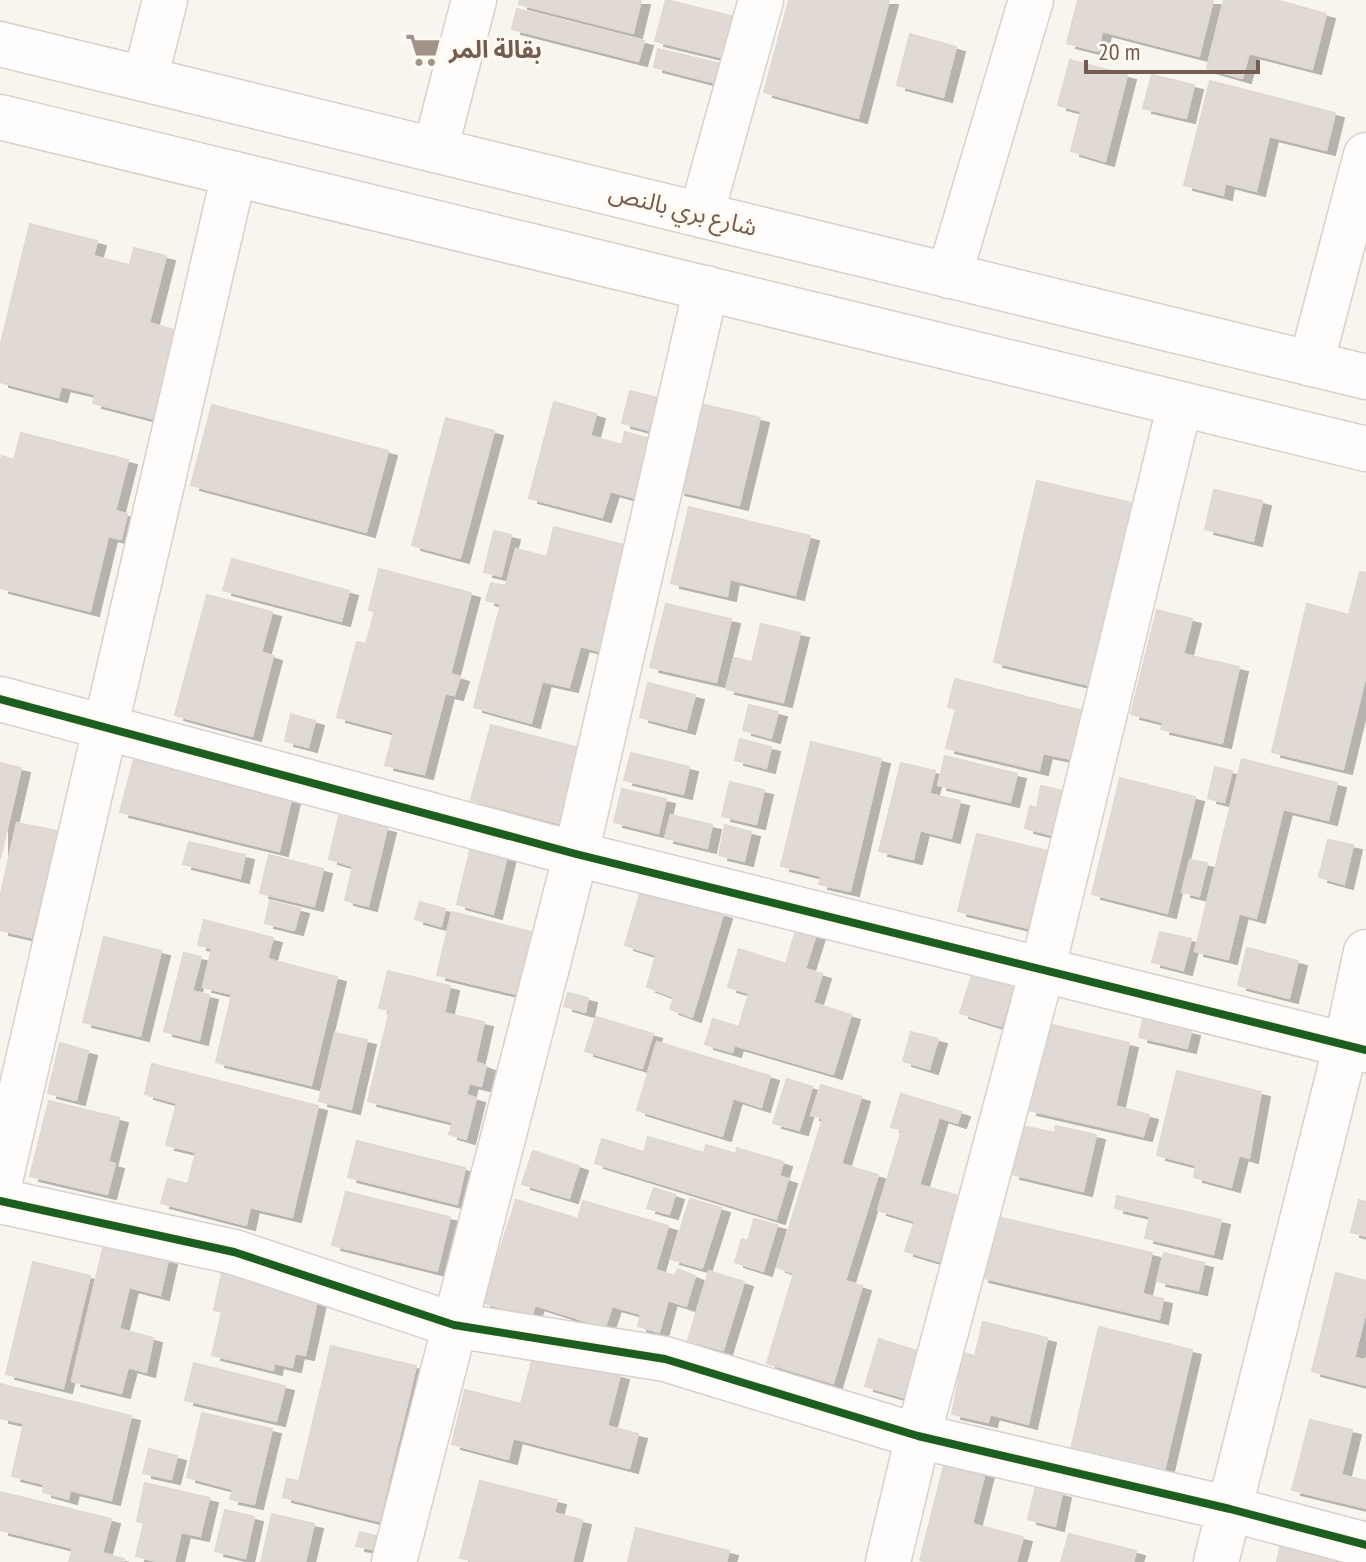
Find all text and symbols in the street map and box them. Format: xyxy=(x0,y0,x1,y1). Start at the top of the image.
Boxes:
scale bar xyxy=(1086,24,1258,74)
supermarket icon: بقالة المر xyxy=(404,31,442,69)
place label: بقالة المر xyxy=(448,34,542,65)
text: 20 m xyxy=(1098,36,1140,67)
street label: شارع بري بالنص xyxy=(605,176,760,246)

